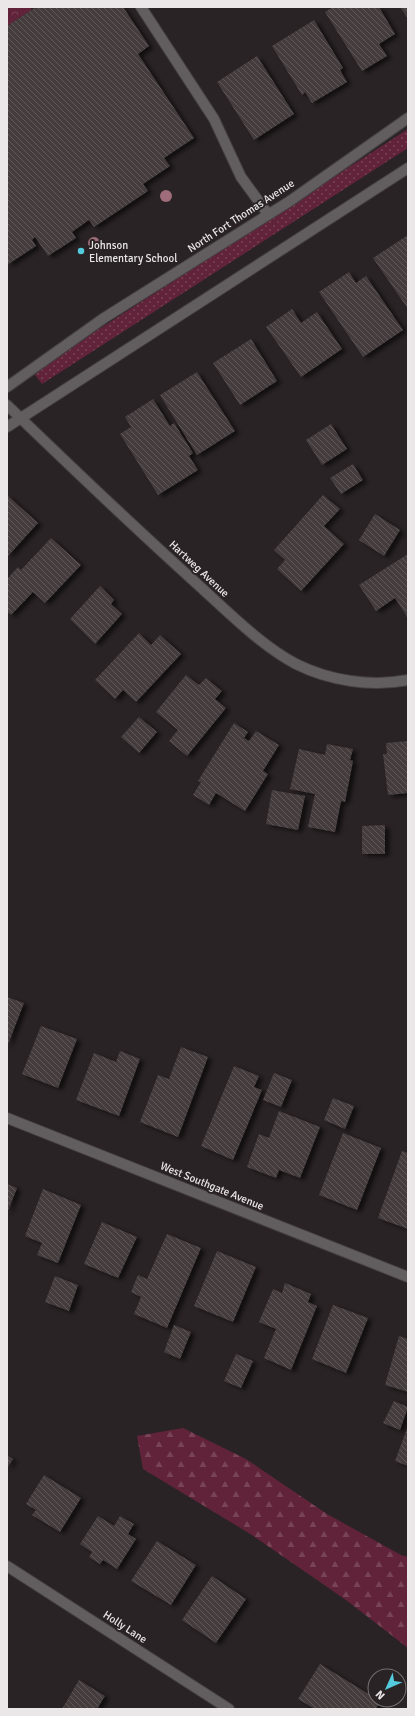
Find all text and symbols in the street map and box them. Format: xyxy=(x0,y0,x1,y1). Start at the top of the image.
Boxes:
street label: North Fort Thomas Avenue xyxy=(185,177,297,255)
place label: Johnson Elementary School xyxy=(89,239,177,265)
marker: Johnson Elementary School xyxy=(76,246,86,256)
street label: Hartweg Avenue xyxy=(166,538,232,600)
street label: West Southgate Avenue xyxy=(158,1159,266,1213)
street label: Holly Lane xyxy=(101,1608,149,1646)
north arrow xyxy=(367,1668,407,1708)
text: N xyxy=(373,1687,388,1702)

